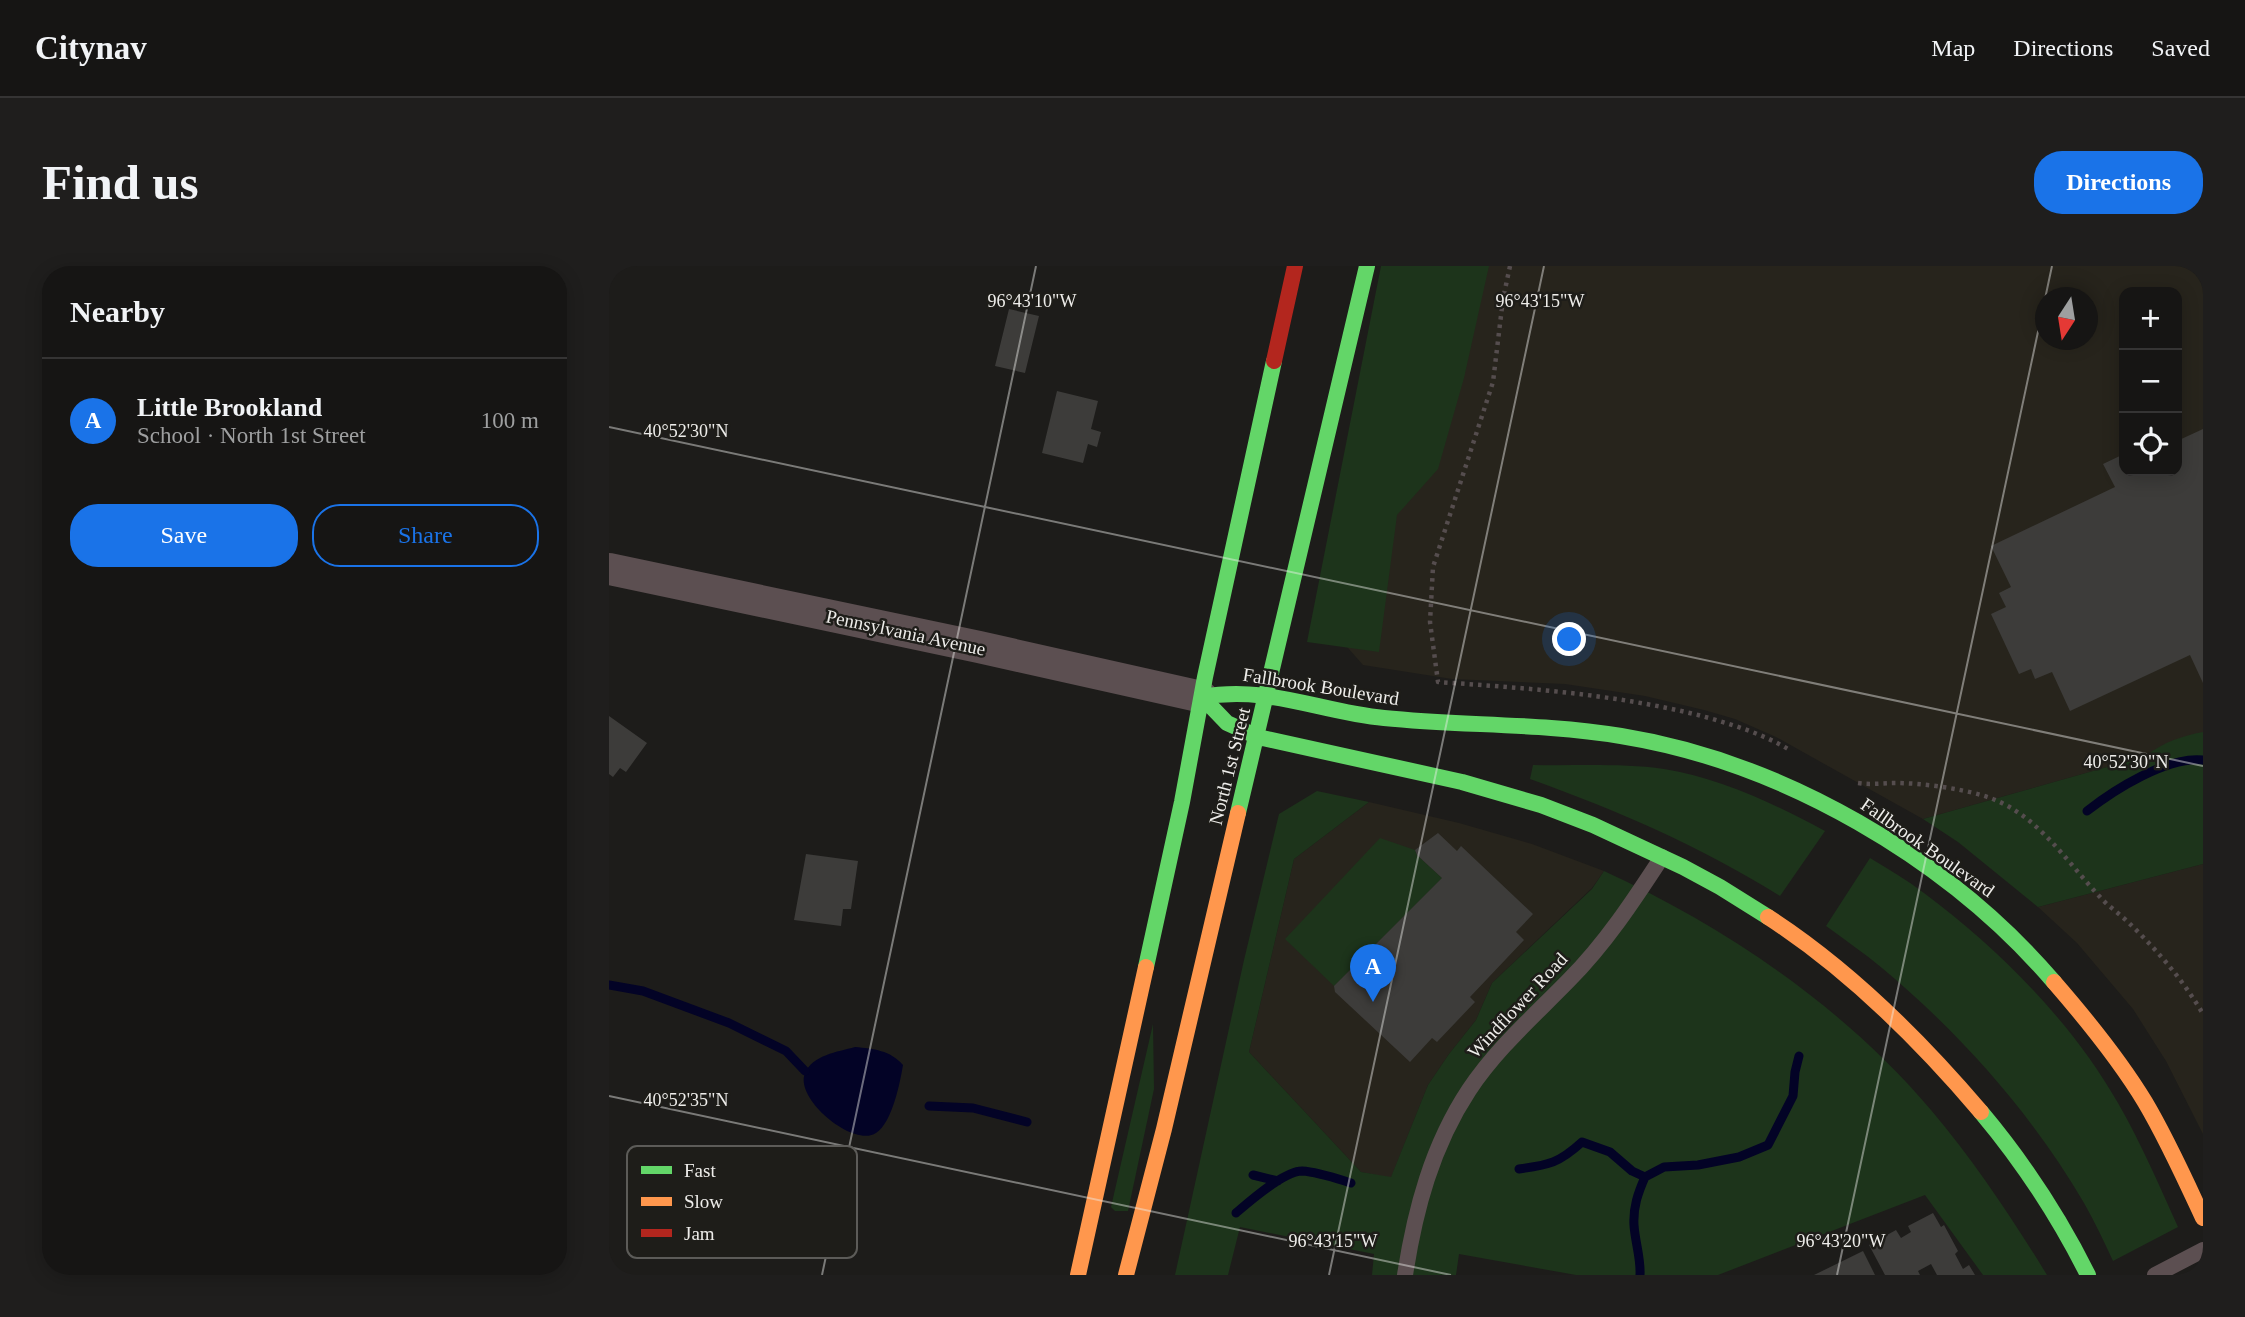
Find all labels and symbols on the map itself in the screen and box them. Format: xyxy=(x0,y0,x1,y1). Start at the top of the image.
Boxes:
north arrow xyxy=(2035,287,2098,350)
text: 96°43'10"W xyxy=(988,291,1076,311)
text: 96°43'15"W xyxy=(1496,291,1584,311)
text: 40°52'30"N xyxy=(644,421,728,441)
street label: Pennsylvania Avenue xyxy=(824,605,988,660)
your location xyxy=(1552,622,1586,656)
street label: Fallbrook Boulevard xyxy=(1241,664,1401,709)
street label: North 1st Street xyxy=(1205,705,1254,827)
text: 40°52'30"N xyxy=(2084,752,2168,772)
street label: Fallbrook Boulevard xyxy=(1857,794,1999,902)
pin: A xyxy=(1350,944,1396,1002)
street label: Windflower Road xyxy=(1463,948,1572,1062)
text: 40°52'35"N xyxy=(644,1090,728,1110)
legend xyxy=(627,1146,857,1258)
text: Fast xyxy=(684,1160,716,1181)
text: Slow xyxy=(684,1191,723,1212)
text: Jam xyxy=(684,1223,715,1244)
text: 96°43'15"W xyxy=(1289,1231,1377,1251)
text: 96°43'20"W xyxy=(1797,1231,1885,1251)

